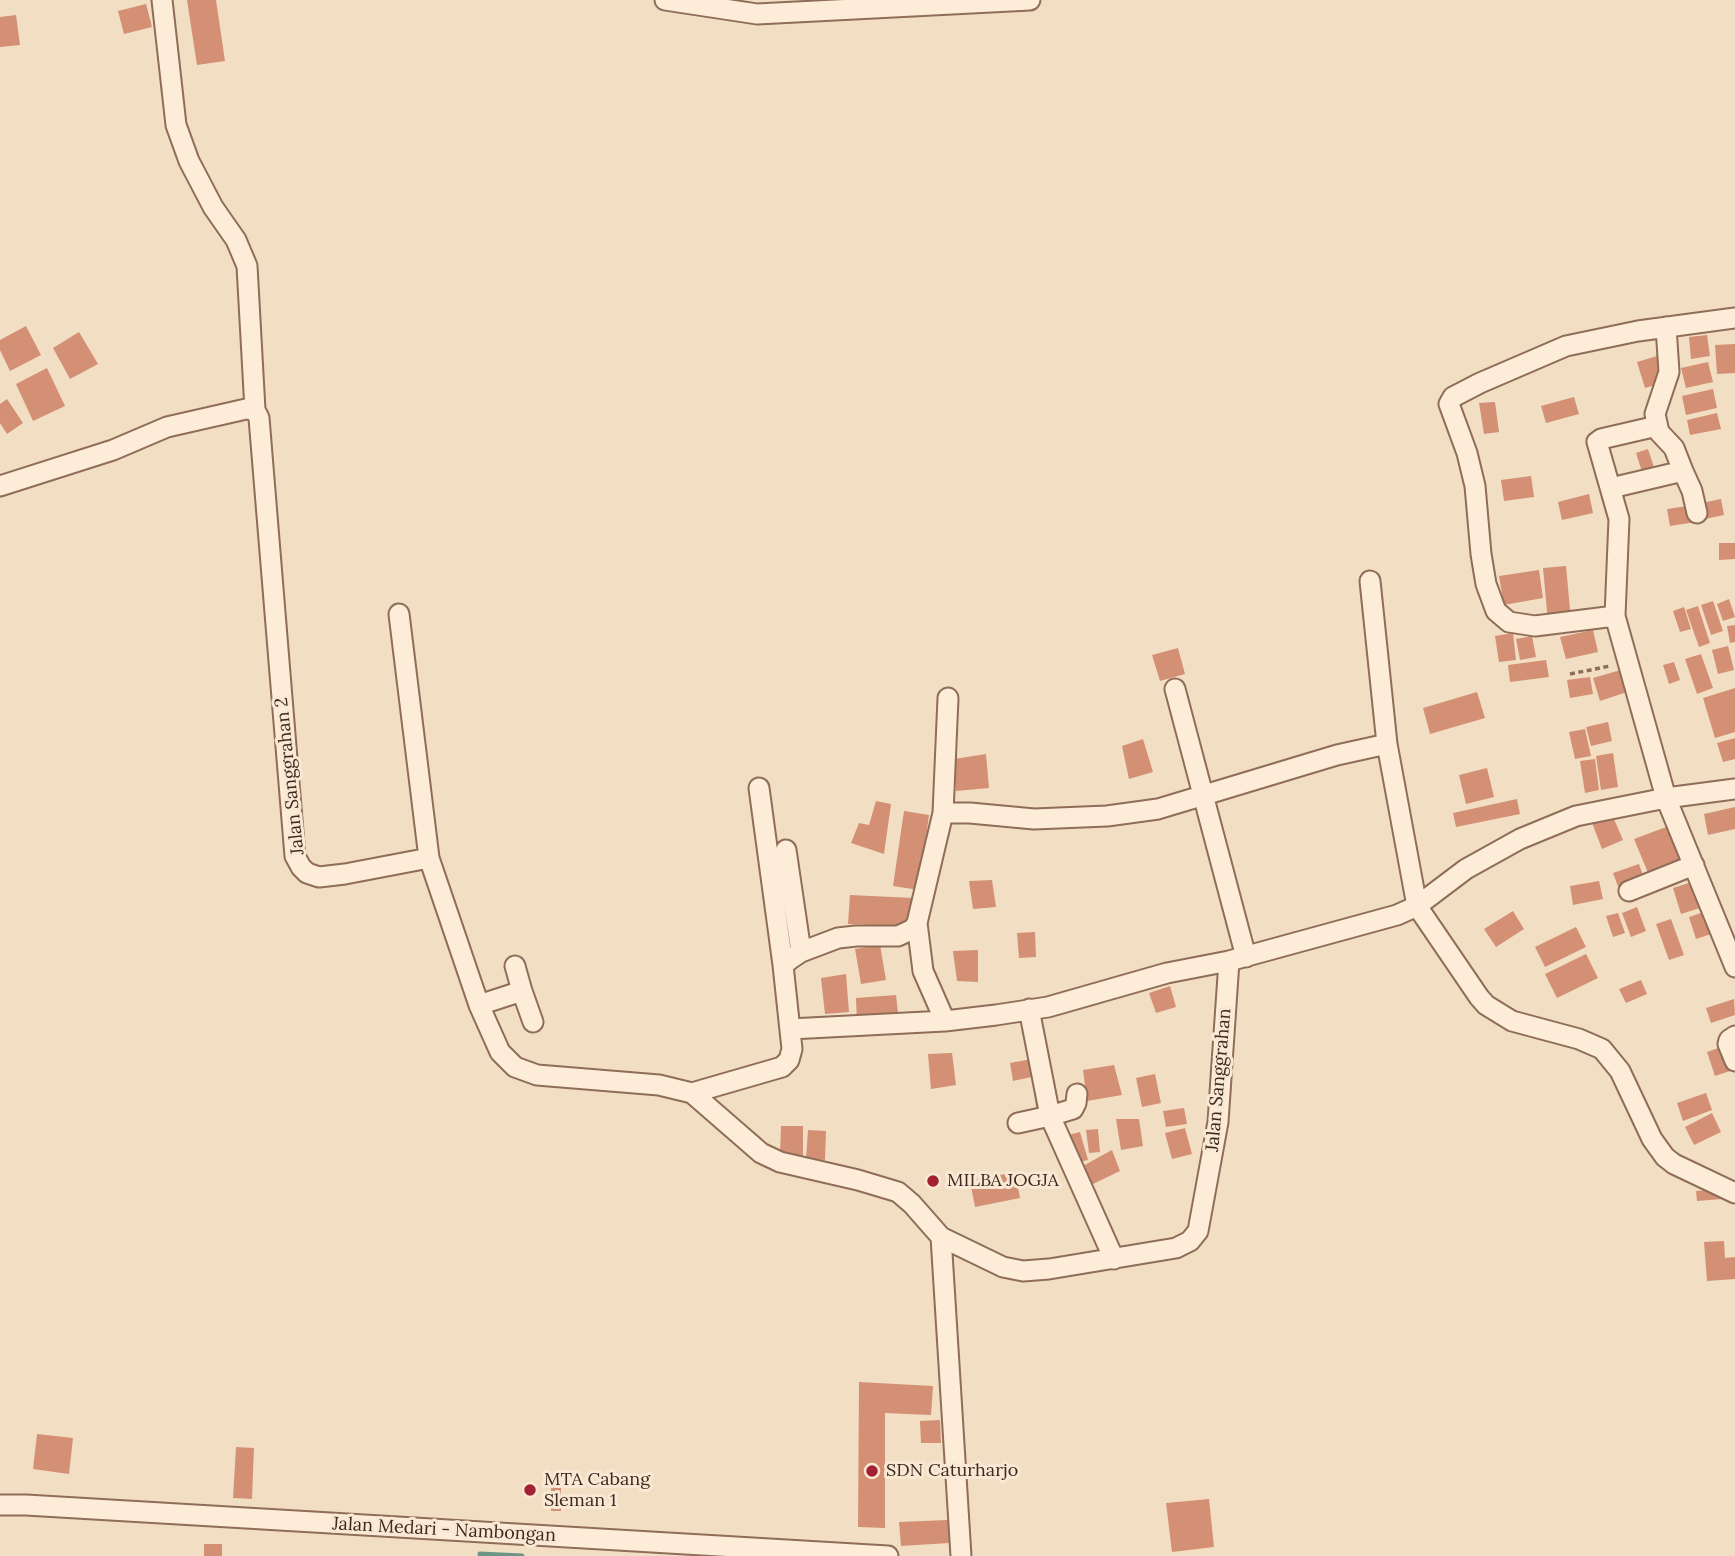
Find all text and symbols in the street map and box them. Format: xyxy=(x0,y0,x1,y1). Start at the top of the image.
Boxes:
street label: Jalan Sanggrahan 2 xyxy=(271,696,309,856)
street label: Jalan Sanggrahan xyxy=(1202,1007,1236,1153)
place label: MILBA JOGJA xyxy=(947,1170,1059,1192)
marker: MILBA JOGJA xyxy=(925,1173,941,1189)
place label: SDN Caturharjo xyxy=(886,1460,1018,1482)
marker: SDN Caturharjo xyxy=(864,1463,880,1479)
place label: MTA Cabang Sleman 1 xyxy=(544,1469,650,1512)
marker: MTA Cabang Sleman 1 xyxy=(522,1482,538,1498)
street label: Jalan Medari - Nambongan xyxy=(332,1513,556,1547)

